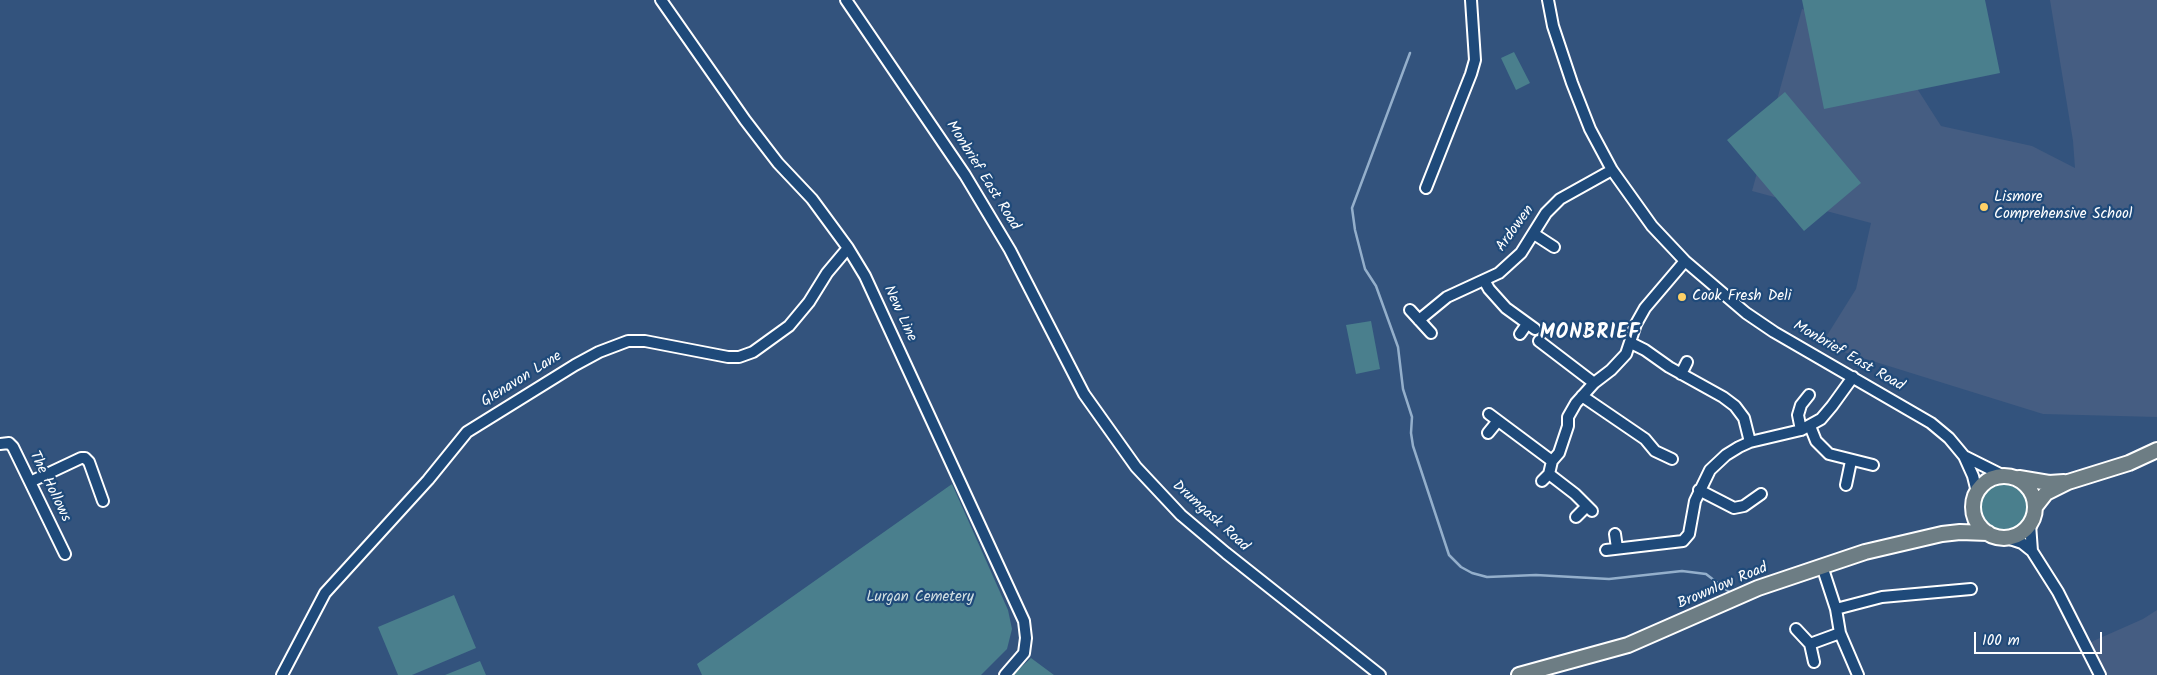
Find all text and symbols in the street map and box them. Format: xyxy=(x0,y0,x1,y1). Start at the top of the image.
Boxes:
street label: Monbrief East Road xyxy=(941,118,1023,234)
place label: Lismore Comprehensive School xyxy=(1994,189,2132,224)
marker: Lismore Comprehensive School xyxy=(1978,201,1990,213)
street label: Ardowen xyxy=(1493,202,1539,256)
street label: New Line xyxy=(878,283,920,345)
place label: Cook Fresh Deli xyxy=(1692,288,1791,306)
marker: Cook Fresh Deli xyxy=(1676,291,1688,303)
street label: Monbrief East Road xyxy=(1789,318,1907,396)
district label: MONBRIEF xyxy=(1539,323,1641,347)
street label: Glenavon Lane xyxy=(478,348,566,412)
street label: The Hollows xyxy=(24,449,74,525)
street label: Drumgask Road xyxy=(1168,478,1252,556)
street label: Brownlow Road xyxy=(1675,560,1771,614)
park label: Lurgan Cemetery xyxy=(866,589,974,607)
scale bar xyxy=(1977,622,2104,654)
text: 100 m xyxy=(1982,629,2020,653)

